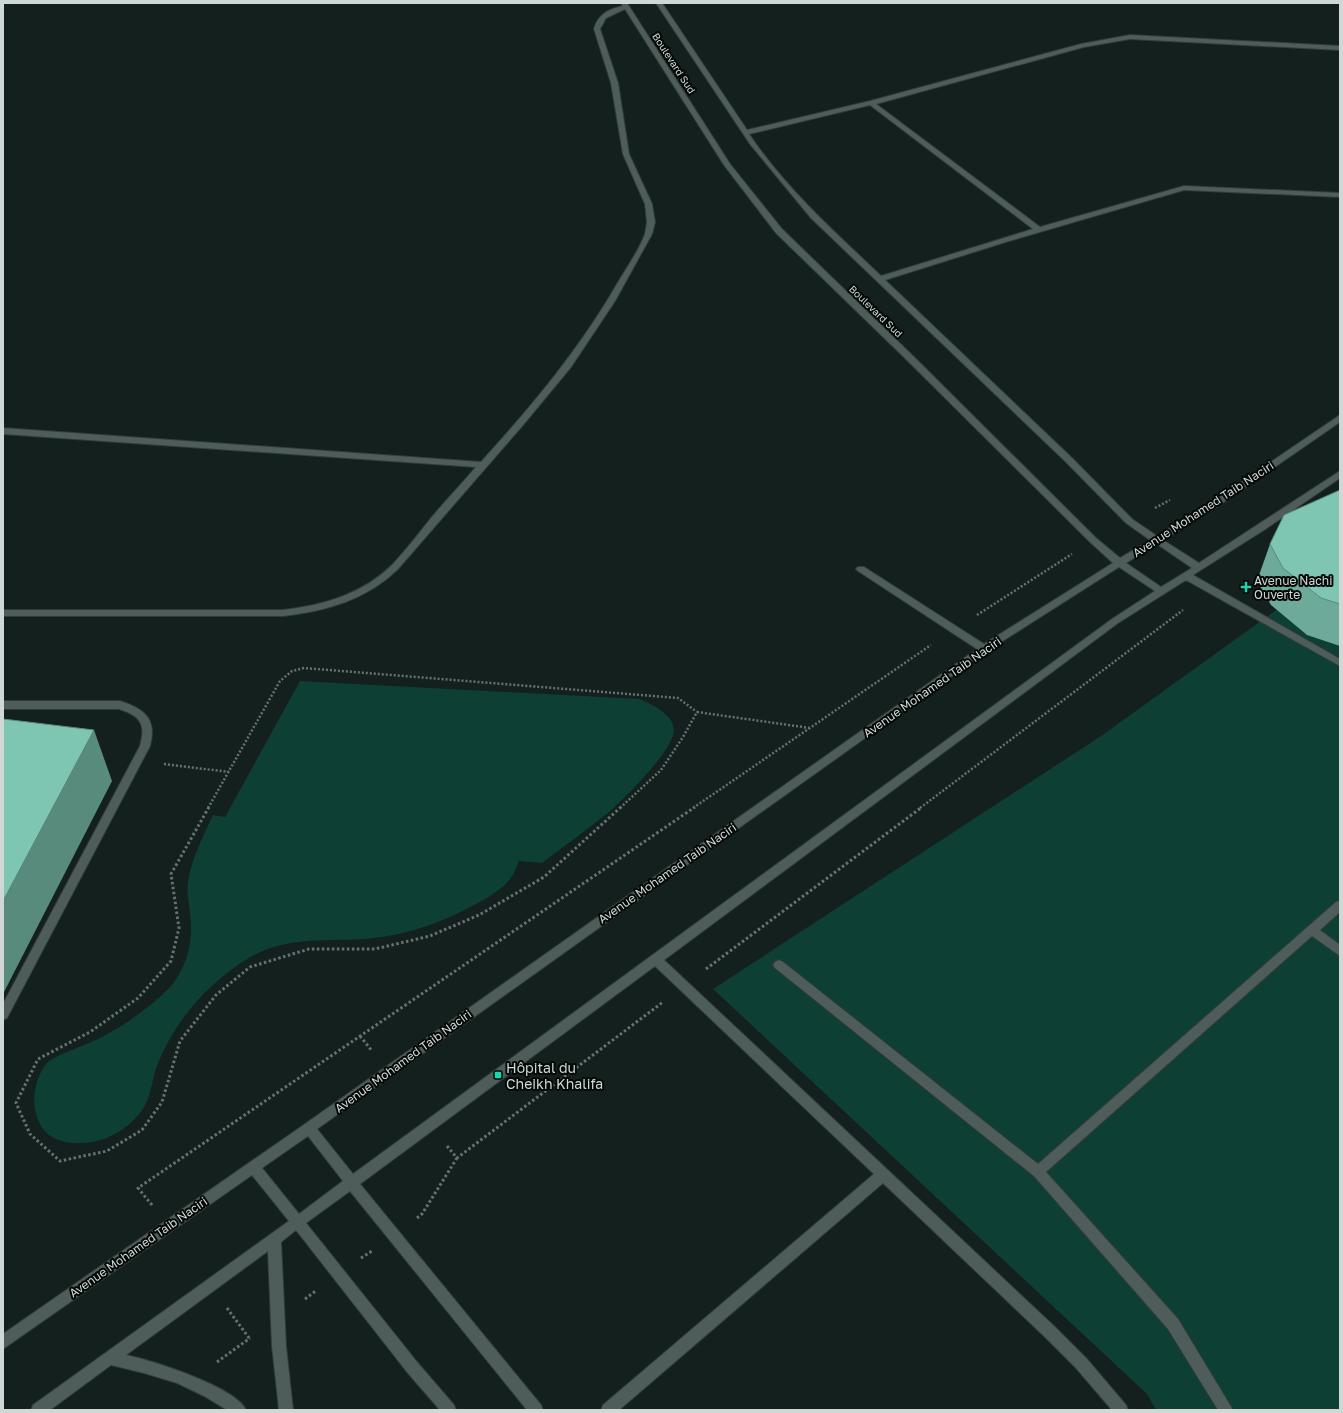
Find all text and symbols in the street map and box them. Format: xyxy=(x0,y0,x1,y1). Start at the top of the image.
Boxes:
street label: Boulevard Sud xyxy=(650,31,698,95)
street label: Boulevard Sud xyxy=(847,283,905,339)
street label: Avenue Mohamed Taib Naciri xyxy=(1130,458,1276,560)
place label: Avenue Nachi Ouverte xyxy=(1254,573,1332,602)
marker: Avenue Nachi Ouverte xyxy=(1241,582,1251,592)
street label: Avenue Mohamed Taib Naciri xyxy=(860,633,1004,741)
street label: Avenue Mohamed Taib Naciri xyxy=(595,819,739,927)
street label: Avenue Mohamed Taib Naciri xyxy=(332,1006,474,1116)
place label: Hôpital du Cheikh Khalifa xyxy=(506,1059,603,1092)
marker: Hôpital du Cheikh Khalifa xyxy=(493,1070,503,1080)
street label: Avenue Mohamed Taib Naciri xyxy=(66,1193,210,1301)

